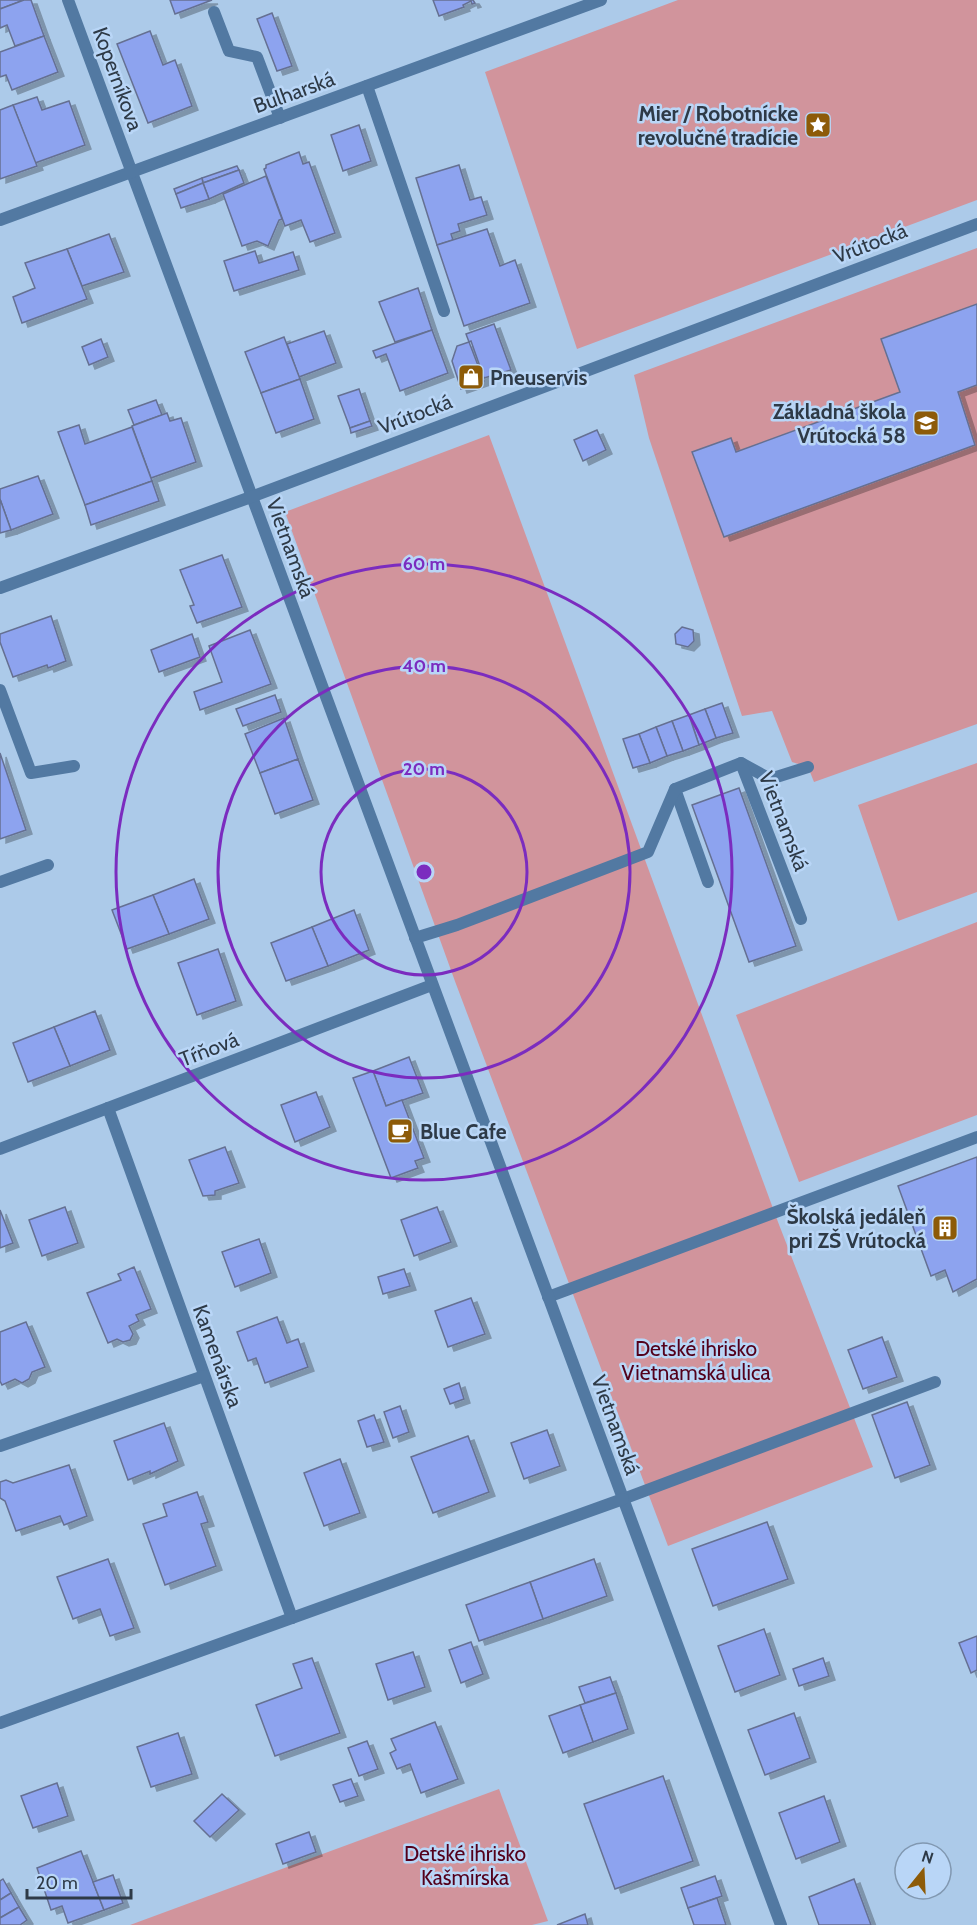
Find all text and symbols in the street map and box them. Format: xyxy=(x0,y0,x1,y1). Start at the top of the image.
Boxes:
street label: Koperníkova xyxy=(88,24,148,134)
street label: Bulharská xyxy=(250,66,338,118)
place label: Mier / Robotnícke revolučné tradície xyxy=(638,101,798,150)
place icon: Mier / Robotnícke revolučné tradície xyxy=(803,110,833,140)
street label: Vrútocká xyxy=(830,218,910,268)
shop icon: Pneuservis xyxy=(456,362,486,392)
place label: Pneuservis xyxy=(490,365,587,390)
street label: Vrútocká xyxy=(375,389,455,439)
place label: Základná škola Vrútocká 58 xyxy=(773,399,907,448)
school or university icon: Základná škola Vrútocká 58 xyxy=(911,408,941,438)
street label: Vietnamská xyxy=(261,495,321,601)
text: 60 m xyxy=(403,553,445,575)
text: 40 m xyxy=(402,655,446,677)
text: 20 m xyxy=(403,758,445,780)
street label: Vietnamská xyxy=(754,768,814,874)
centre of rings xyxy=(414,862,434,882)
street label: Tŕňová xyxy=(176,1026,242,1072)
cafe icon: Blue Cafe xyxy=(385,1116,415,1146)
place label: Blue Cafe xyxy=(420,1119,507,1144)
place label: Školská jedáleň pri ZŠ Vrútocká xyxy=(786,1204,927,1253)
building icon: Školská jedáleň pri ZŠ Vrútocká xyxy=(930,1213,960,1243)
street label: Kamenárska xyxy=(188,1301,248,1411)
park label: Detské ihrisko Vietnamská ulica xyxy=(621,1336,771,1385)
street label: Vietnamská xyxy=(586,1372,646,1478)
park label: Detské ihrisko Kašmírska xyxy=(404,1841,526,1890)
north arrow xyxy=(893,1841,953,1901)
text: N xyxy=(919,1846,936,1868)
scale bar xyxy=(27,1862,130,1900)
text: 20 m xyxy=(36,1872,78,1894)

